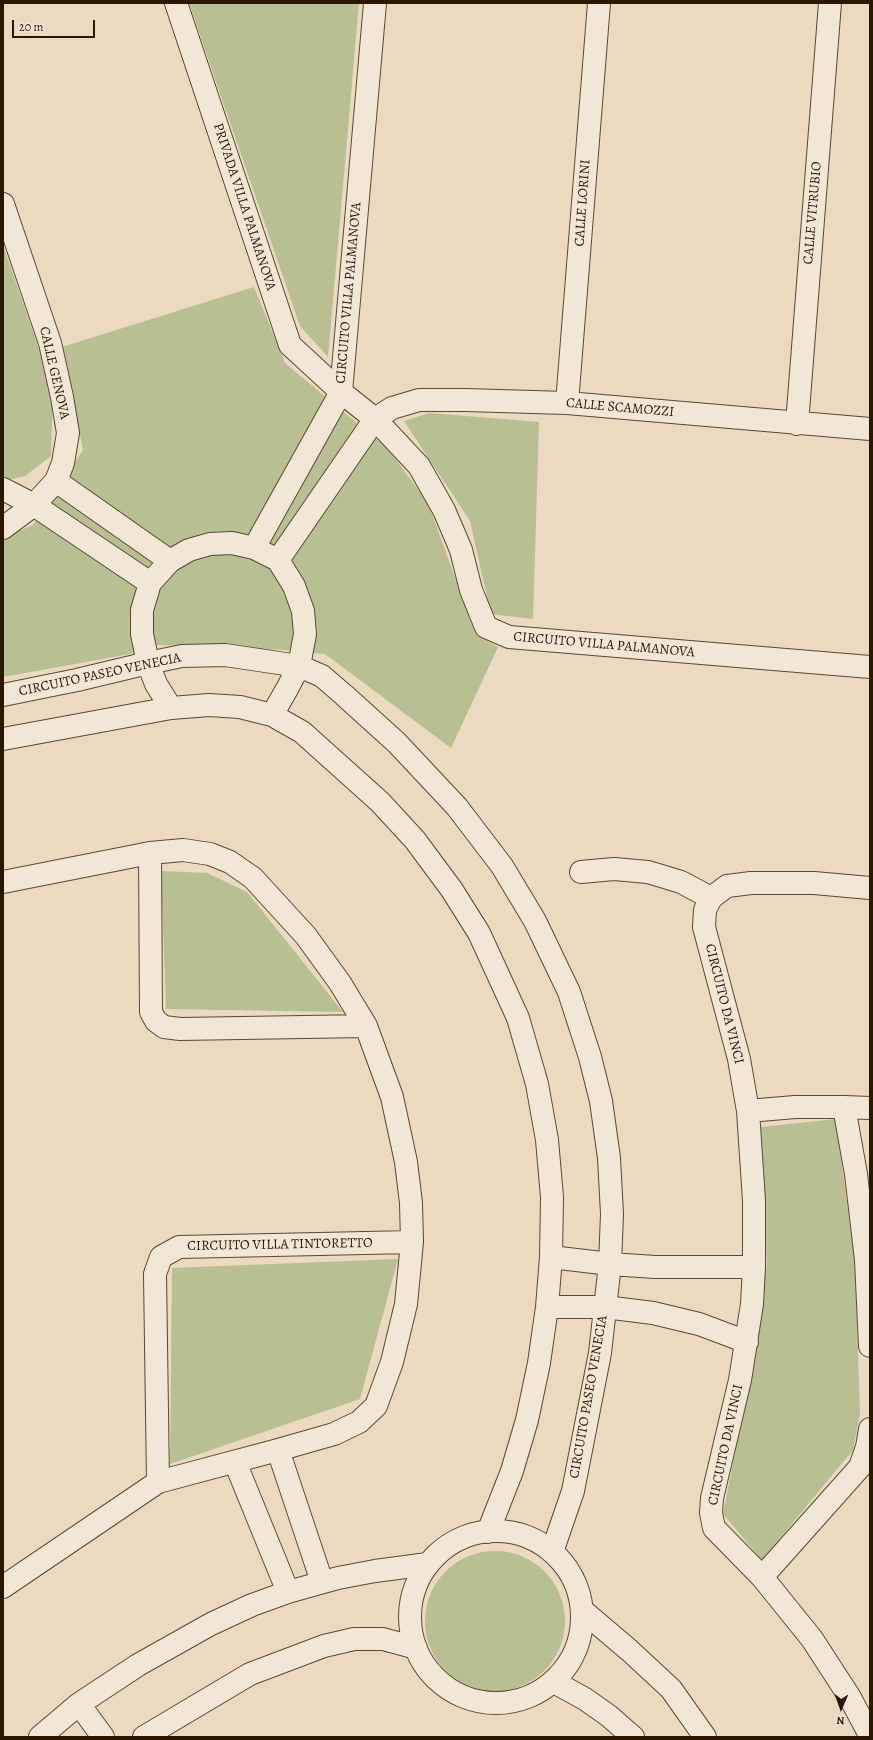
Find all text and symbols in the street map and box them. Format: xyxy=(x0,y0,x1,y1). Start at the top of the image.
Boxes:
scale bar xyxy=(14,12,97,38)
text: 20 m xyxy=(19,19,43,35)
street label: PRIVADA VILLA PALMANOVA xyxy=(209,121,279,293)
street label: CALLE LORINI xyxy=(572,159,594,247)
street label: CALLE VITRUBIO xyxy=(800,161,826,265)
street label: CIRCUITO VILLA PALMANOVA xyxy=(333,202,365,384)
street label: CALLE GENOVA xyxy=(35,325,73,421)
street label: CALLE SCAMOZZI xyxy=(565,395,675,421)
street label: CIRCUITO VILLA PALMANOVA xyxy=(513,629,695,661)
street label: CIRCUITO PASEO VENECIA xyxy=(17,650,183,700)
street label: CIRCUITO DA VINCI xyxy=(701,942,747,1066)
street label: CIRCUITO VILLA TINTORETTO xyxy=(187,1235,373,1255)
street label: CIRCUITO PASEO VENECIA xyxy=(566,1314,612,1480)
street label: CIRCUITO DA VINCI xyxy=(705,1383,747,1507)
north arrow xyxy=(821,1688,861,1728)
text: N xyxy=(836,1713,845,1728)

